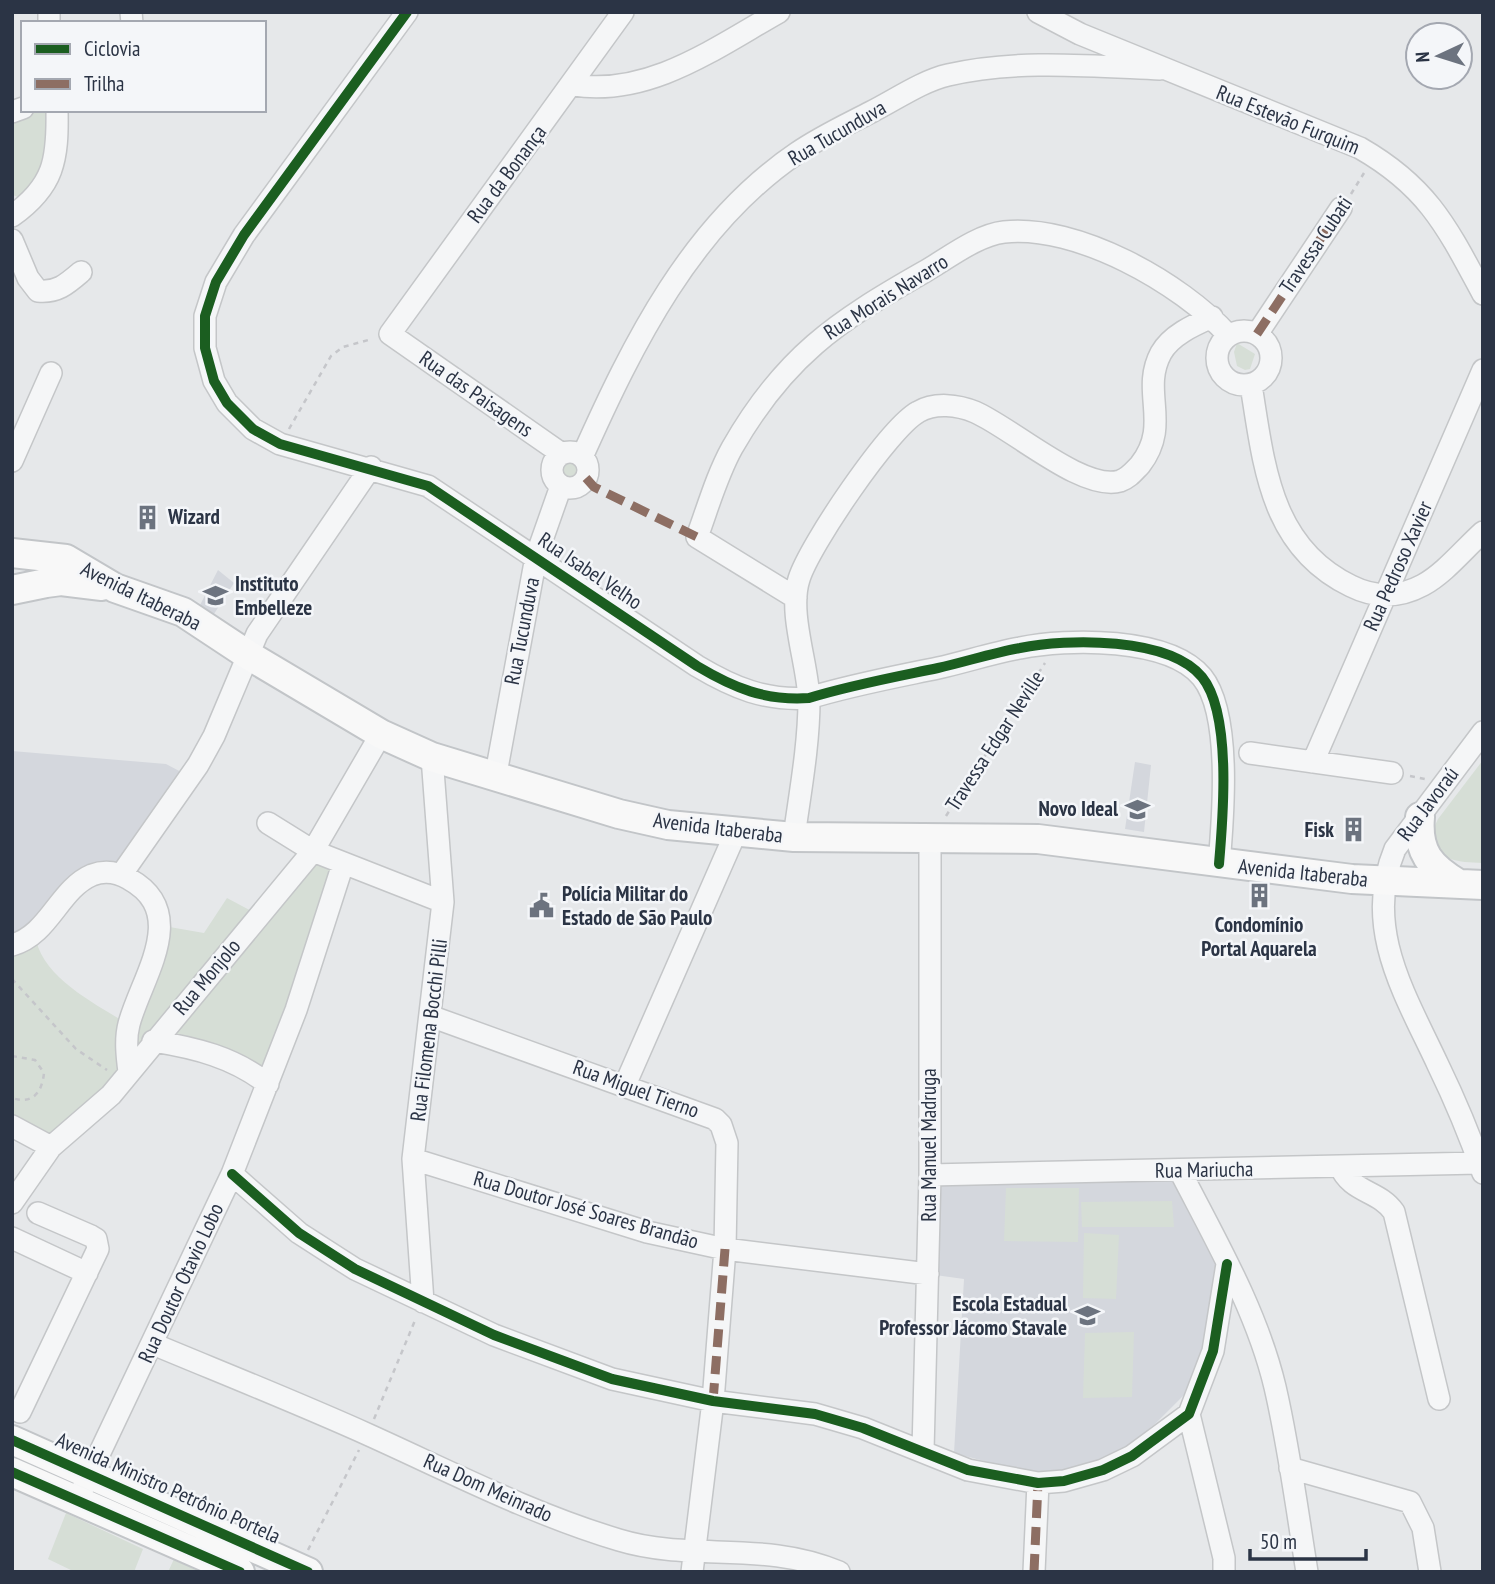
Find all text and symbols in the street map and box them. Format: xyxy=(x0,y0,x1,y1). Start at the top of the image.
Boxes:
legend xyxy=(21,21,266,112)
north arrow xyxy=(1404,21,1474,91)
text: Ciclovia xyxy=(84,35,141,62)
text: N xyxy=(1410,51,1434,63)
text: Trilha xyxy=(84,70,124,97)
street label: Rua Estevão Furquim xyxy=(1213,79,1364,161)
street label: Rua Tucunduva xyxy=(783,94,891,171)
street label: Rua da Bonança xyxy=(461,119,552,228)
street label: Travessa Cubati xyxy=(1273,191,1358,299)
street label: Rua Morais Navarro xyxy=(819,248,953,346)
street label: Rua das Paisagens xyxy=(414,345,538,443)
street label: Rua Pedroso Xavier xyxy=(1357,496,1438,635)
building icon: Wizard xyxy=(134,503,162,531)
place label: Wizard xyxy=(167,503,220,530)
street label: Rua Isabel Velho xyxy=(533,526,647,615)
street label: Avenida Itaberaba xyxy=(77,555,206,636)
place label: Instituto Embelleze xyxy=(235,570,312,621)
street label: Rua Tucunduva xyxy=(498,575,545,687)
school or university icon: Instituto Embelleze xyxy=(201,582,229,610)
street label: Travessa Edgar Neville xyxy=(939,665,1050,816)
street label: Rua Javoraú xyxy=(1391,761,1464,846)
place label: Novo Ideal xyxy=(1039,795,1119,822)
school or university icon: Novo Ideal xyxy=(1124,795,1152,823)
street label: Avenida Itaberaba xyxy=(652,806,784,849)
place label: Fisk xyxy=(1304,816,1334,843)
building icon: Fisk xyxy=(1340,816,1368,844)
street label: Avenida Itaberaba xyxy=(1237,852,1369,893)
place label: Polícia Militar do Estado de São Paulo xyxy=(562,880,712,931)
building icon: Condomínio Portal Aquarela xyxy=(1245,882,1273,910)
public building icon: Polícia Militar do Estado de São Paulo xyxy=(528,892,556,920)
place label: Condomínio Portal Aquarela xyxy=(1201,911,1317,962)
street label: Rua Monjolo xyxy=(167,933,246,1020)
street label: Rua Filomena Bocchi Pilli xyxy=(404,937,453,1123)
street label: Rua Miguel Tierno xyxy=(569,1053,703,1124)
street label: Rua Manuel Madruga xyxy=(915,1068,942,1222)
street label: Rua Mariucha xyxy=(1155,1155,1253,1184)
street label: Rua Doutor José Soares Brandão xyxy=(471,1164,702,1255)
street label: Rua Doutor Otavio Lobo xyxy=(132,1199,229,1367)
place label: Escola Estadual Professor Jácomo Stavale xyxy=(879,1290,1068,1341)
school or university icon: Escola Estadual Professor Jácomo Stavale xyxy=(1073,1302,1101,1330)
street label: Avenida Ministro Petrônio Portela xyxy=(52,1426,285,1549)
street label: Rua Dom Meinrado xyxy=(419,1447,557,1528)
scale bar xyxy=(1250,1518,1366,1562)
text: 50 m xyxy=(1260,1528,1297,1555)

